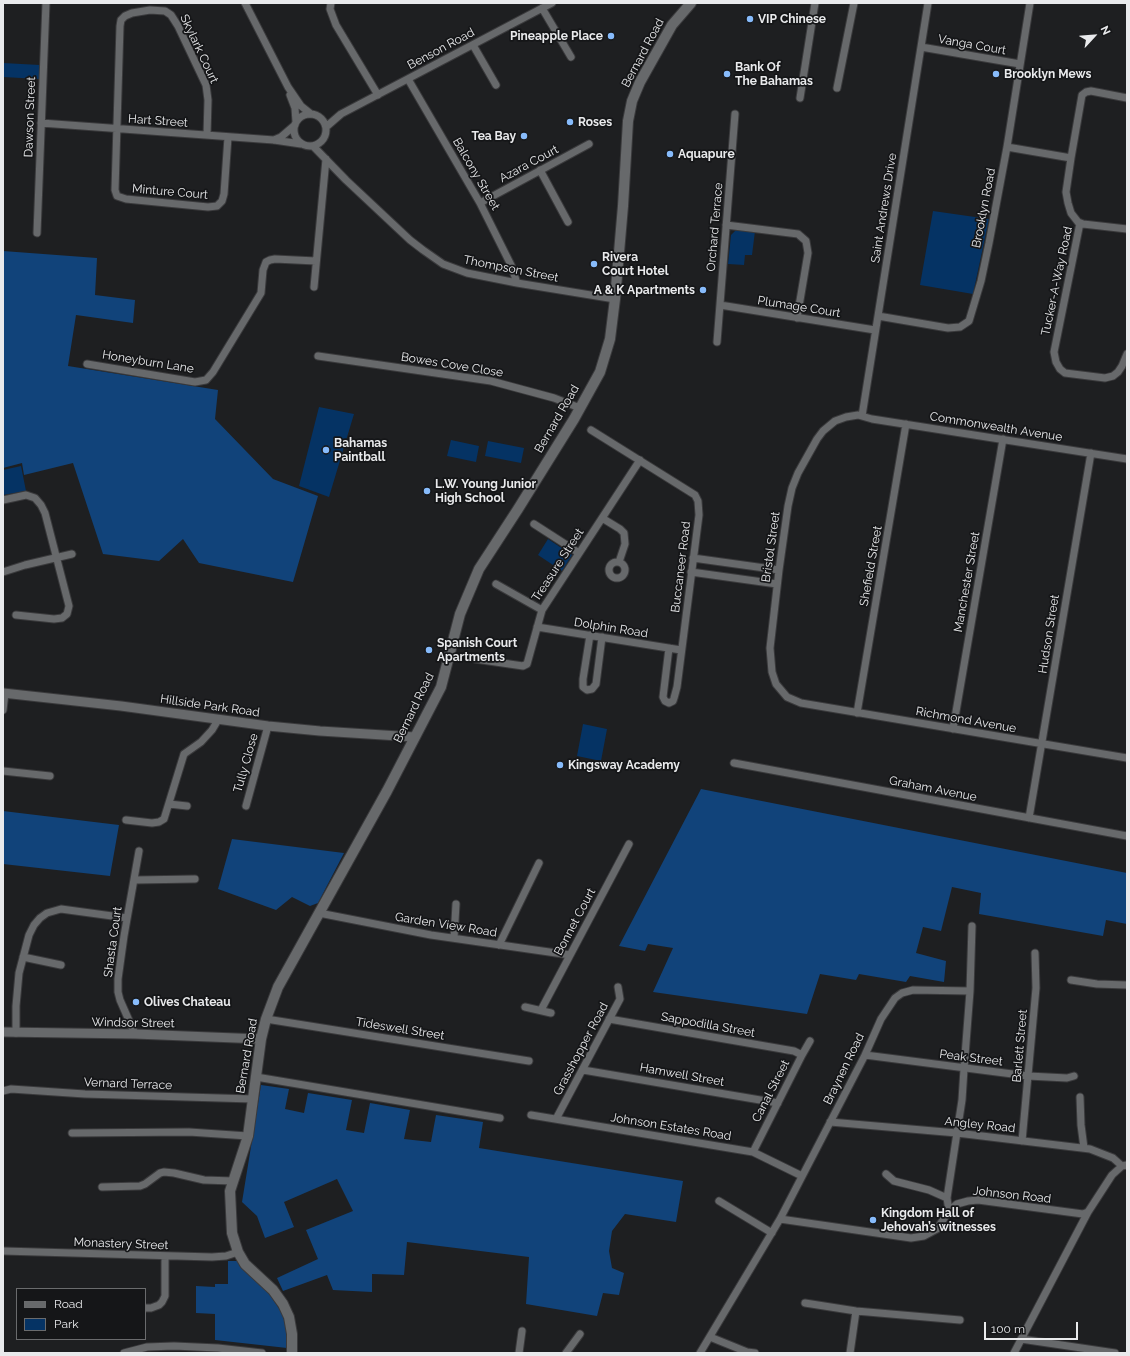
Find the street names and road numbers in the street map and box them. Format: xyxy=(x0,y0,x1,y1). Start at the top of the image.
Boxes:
street label: Skylark Court xyxy=(177,12,221,86)
street label: Bernard Road xyxy=(619,16,667,90)
street label: Benson Road xyxy=(405,25,477,73)
street label: Vanga Court xyxy=(937,32,1007,58)
street label: Dawson Street xyxy=(21,76,39,158)
street label: Hart Street xyxy=(128,112,188,130)
street label: Balcony Street xyxy=(449,135,503,213)
street label: Azara Court xyxy=(497,142,561,186)
street label: Saint Andrews Drive xyxy=(868,152,900,264)
street label: Brooklyn Road xyxy=(969,167,999,249)
street label: Minture Court xyxy=(131,182,209,202)
street label: Orchard Terrace xyxy=(704,182,726,272)
street label: Tucker-A-Way Road xyxy=(1038,225,1076,337)
street label: Thompson Street xyxy=(462,253,560,285)
street label: Plumage Court xyxy=(757,293,841,321)
street label: Honeyburn Lane xyxy=(101,348,195,376)
street label: Bowes Cove Close xyxy=(400,350,504,380)
street label: Bernard Road xyxy=(532,382,582,456)
street label: Commonwealth Avenue xyxy=(929,409,1063,445)
street label: Bristol Street xyxy=(759,511,783,583)
street label: Buccaneer Road xyxy=(668,521,694,613)
street label: Shefield Street xyxy=(857,525,885,607)
street label: Treasure Street xyxy=(529,526,587,604)
street label: Manchester Street xyxy=(951,531,983,633)
street label: Hudson Street xyxy=(1036,594,1062,674)
street label: Dolphin Road xyxy=(573,615,649,641)
street label: Bernard Road xyxy=(391,671,437,745)
street label: Hillside Park Road xyxy=(159,692,261,720)
street label: Richmond Avenue xyxy=(915,704,1017,736)
street label: Tully Close xyxy=(231,732,261,794)
street label: Graham Avenue xyxy=(888,773,978,805)
street label: Bonnet Court xyxy=(551,886,599,958)
street label: Shasta Court xyxy=(101,906,125,978)
street label: Garden View Road xyxy=(394,910,498,940)
street label: Grasshopper Road xyxy=(550,1000,612,1098)
street label: Barlett Street xyxy=(1010,1009,1030,1083)
street label: Sappodilla Street xyxy=(660,1010,756,1040)
street label: Windsor Street xyxy=(91,1015,175,1031)
street label: Tideswell Street xyxy=(355,1015,445,1043)
street label: Bernard Road xyxy=(233,1017,261,1095)
street label: Braynen Road xyxy=(820,1031,868,1107)
street label: Peak Street xyxy=(939,1047,1003,1069)
street label: Canal Street xyxy=(749,1057,793,1125)
street label: Hamwell Street xyxy=(639,1060,725,1090)
street label: Vernard Terrace xyxy=(84,1075,172,1093)
street label: Johnson Estates Road xyxy=(610,1110,732,1144)
street label: Angley Road xyxy=(944,1114,1016,1136)
street label: Johnson Road xyxy=(972,1184,1052,1206)
street label: Monastery Street xyxy=(73,1235,169,1253)

